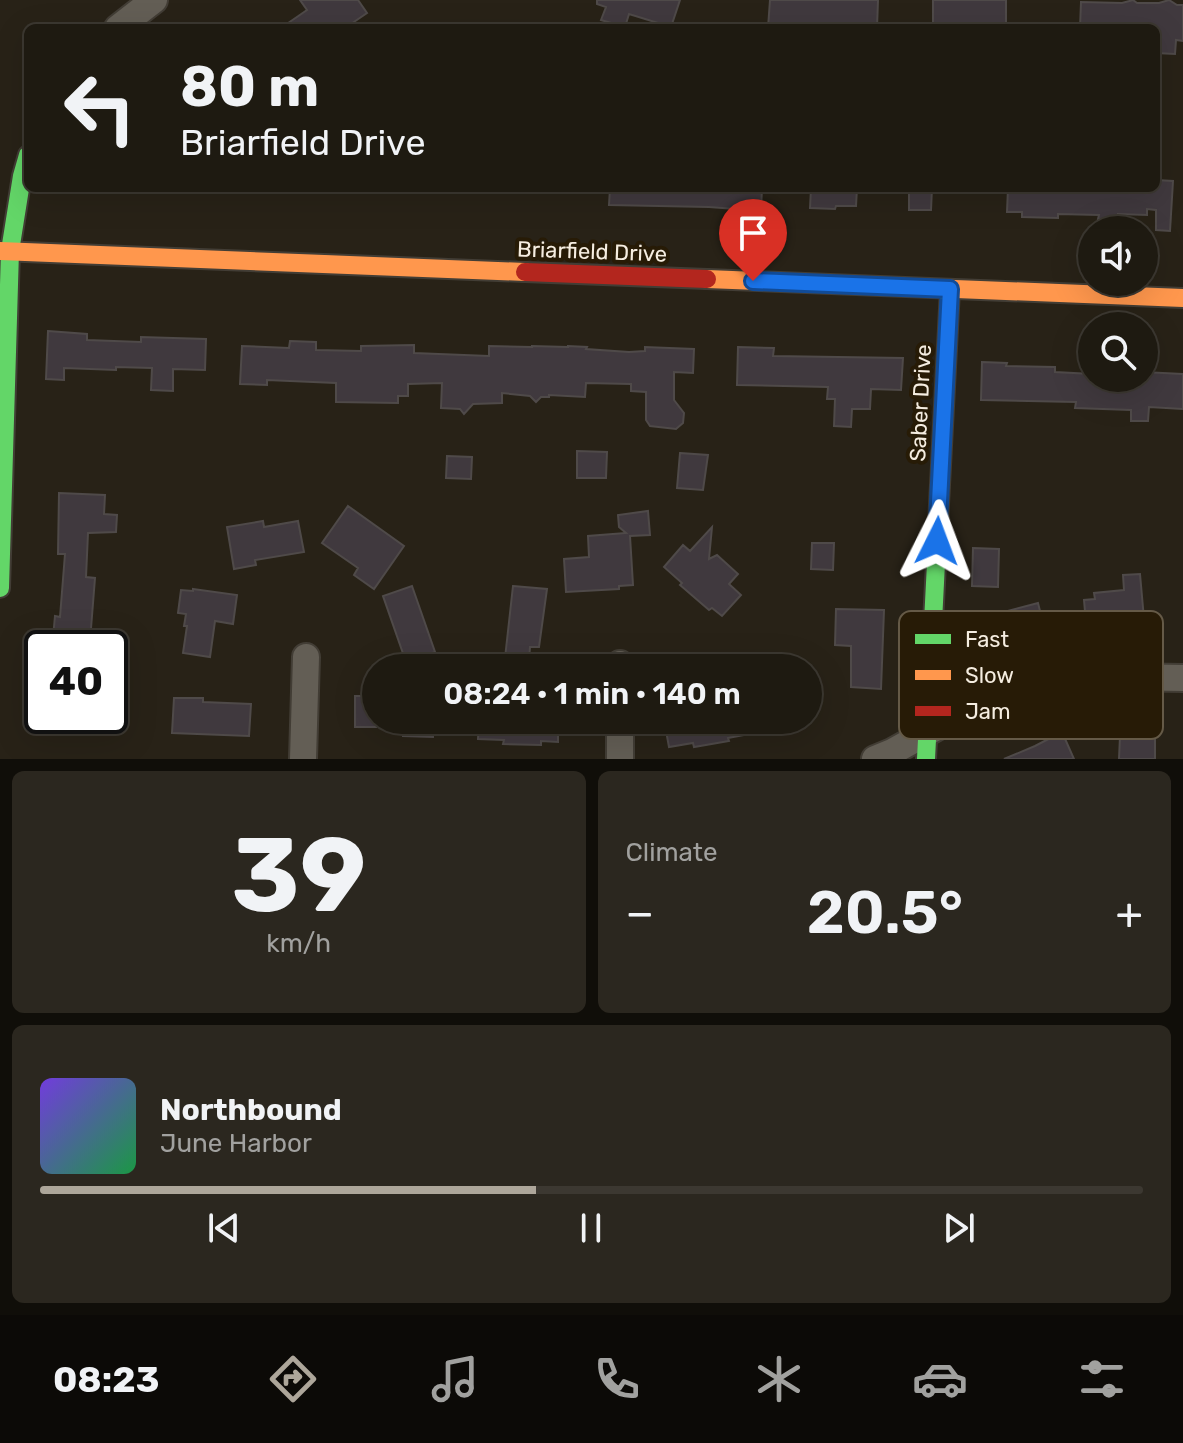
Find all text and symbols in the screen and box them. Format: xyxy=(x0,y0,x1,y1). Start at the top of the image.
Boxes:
text: 80 m xyxy=(180,54,319,120)
icon: left xyxy=(48,56,152,160)
text: Briarfield Drive xyxy=(180,121,426,164)
pin xyxy=(719,199,787,281)
icon: arrive xyxy=(731,211,775,255)
map controls xyxy=(1078,216,1158,392)
button: sound xyxy=(1078,216,1158,296)
street label: Briarfield Drive xyxy=(517,235,667,268)
button: search xyxy=(1078,312,1158,392)
street label: Saber Drive xyxy=(904,344,937,462)
position arrow xyxy=(895,499,979,583)
legend xyxy=(899,611,1163,739)
text: Fast xyxy=(965,626,1010,653)
speed limit sign: 40 xyxy=(24,630,128,734)
text: Slow xyxy=(965,662,1014,689)
text: 08:24 · 1 min · 140 m xyxy=(443,676,741,712)
text: Jam xyxy=(965,698,1011,725)
text: 39 xyxy=(231,814,366,937)
text: Climate xyxy=(626,837,718,868)
text: 20.5° xyxy=(807,877,963,948)
text: − xyxy=(626,887,654,939)
text: + xyxy=(1116,887,1143,939)
text: km/h xyxy=(266,928,331,959)
text: Northbound xyxy=(160,1092,342,1128)
text: June Harbor xyxy=(160,1128,312,1159)
icon: previous xyxy=(202,1206,246,1250)
icon: pause xyxy=(569,1206,613,1250)
icon: next xyxy=(937,1206,981,1250)
icon: directions xyxy=(265,1351,321,1407)
icon: music xyxy=(427,1351,483,1407)
icon: phone xyxy=(589,1351,645,1407)
icon: climate xyxy=(751,1351,807,1407)
icon: car xyxy=(912,1351,968,1407)
icon: filters xyxy=(1074,1351,1130,1407)
text: 08:23 xyxy=(53,1358,159,1401)

